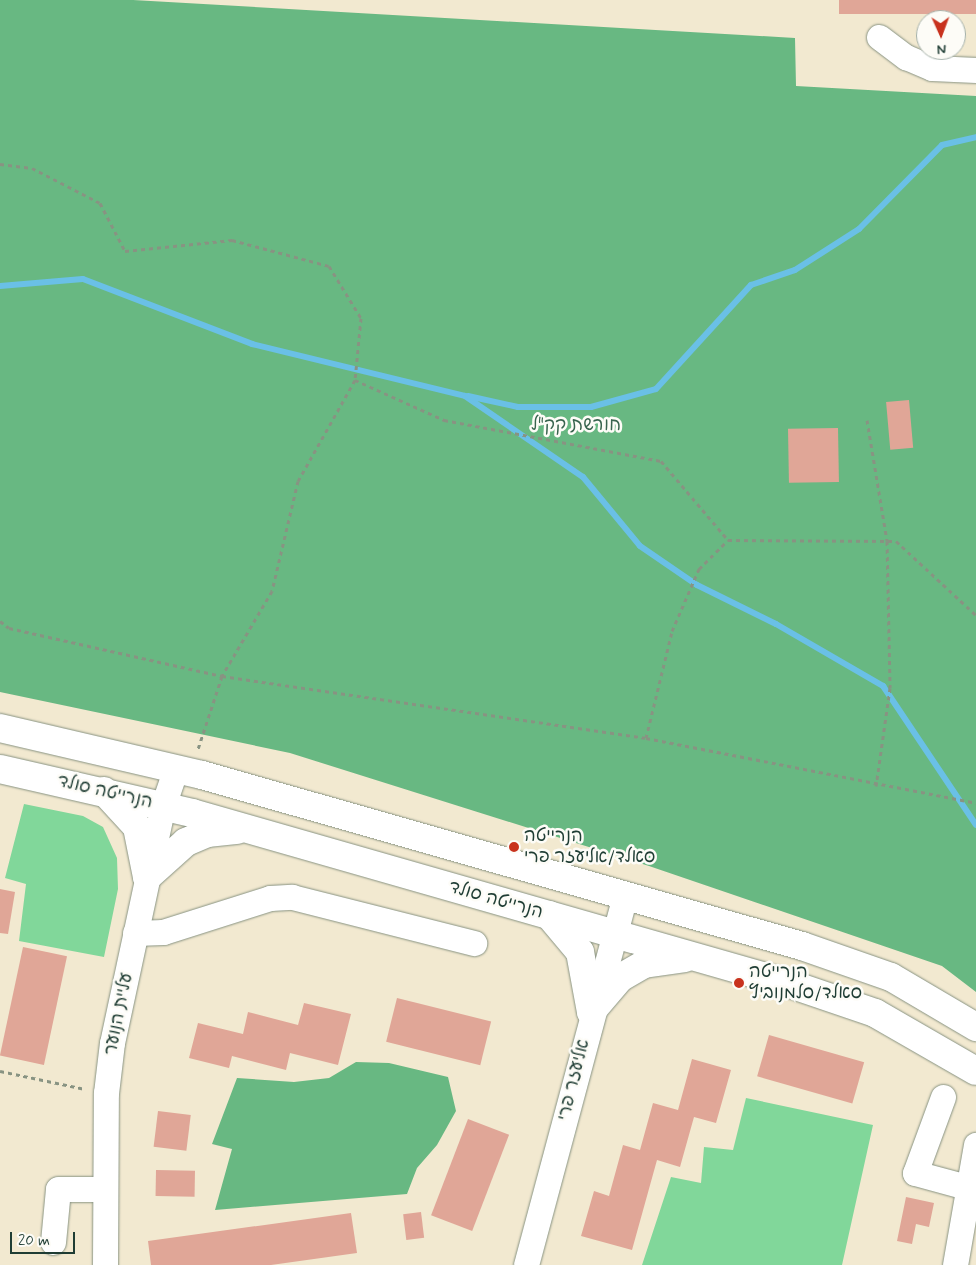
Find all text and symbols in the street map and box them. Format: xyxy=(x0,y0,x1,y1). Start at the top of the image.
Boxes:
north arrow xyxy=(916,10,966,60)
text: N xyxy=(937,40,946,58)
park label: חורשת קק"ל xyxy=(531,414,621,436)
street label: הנרייטה סולד xyxy=(55,771,155,813)
place label: הנרייטה סאלד/אליעזר פרי xyxy=(524,826,655,869)
marker: הנרייטה סאלד/אליעזר פרי xyxy=(508,841,520,853)
street label: הנרייטה סולד xyxy=(446,876,546,924)
place label: הנרייטה סאלד/סלמנוביץ xyxy=(749,962,862,1004)
street label: עליית הנוער xyxy=(100,971,138,1057)
marker: הנרייטה סאלד/סלמנוביץ xyxy=(733,977,745,989)
street label: אליעזר פרי xyxy=(553,1037,595,1123)
scale bar xyxy=(12,1222,78,1254)
text: 20 m xyxy=(18,1231,50,1251)

